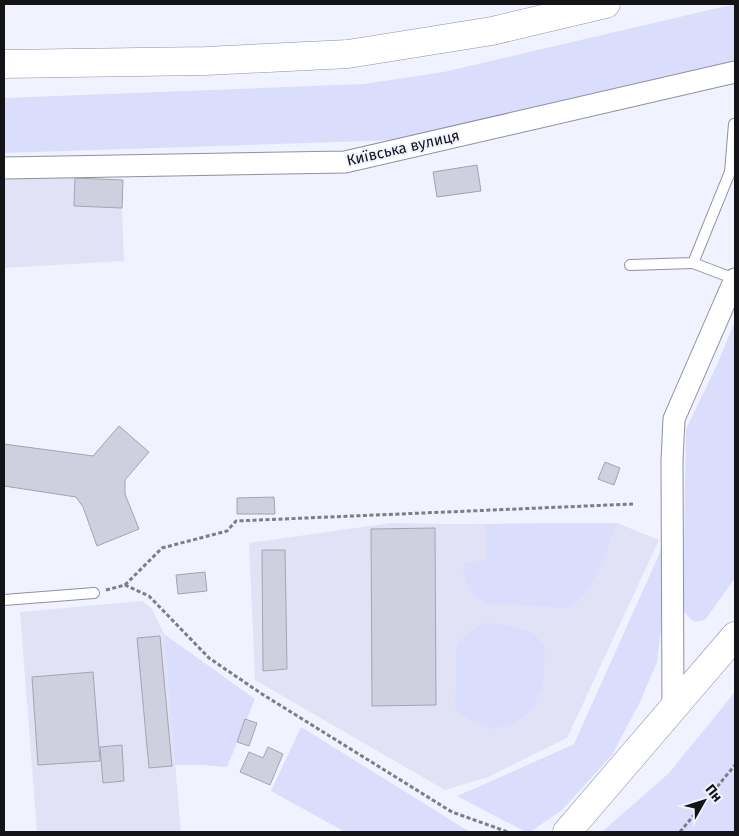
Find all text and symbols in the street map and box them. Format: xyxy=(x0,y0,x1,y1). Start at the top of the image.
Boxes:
street label: Київська вулиця xyxy=(345,126,461,170)
north arrow xyxy=(679,776,729,826)
text: Пн xyxy=(702,781,726,805)

